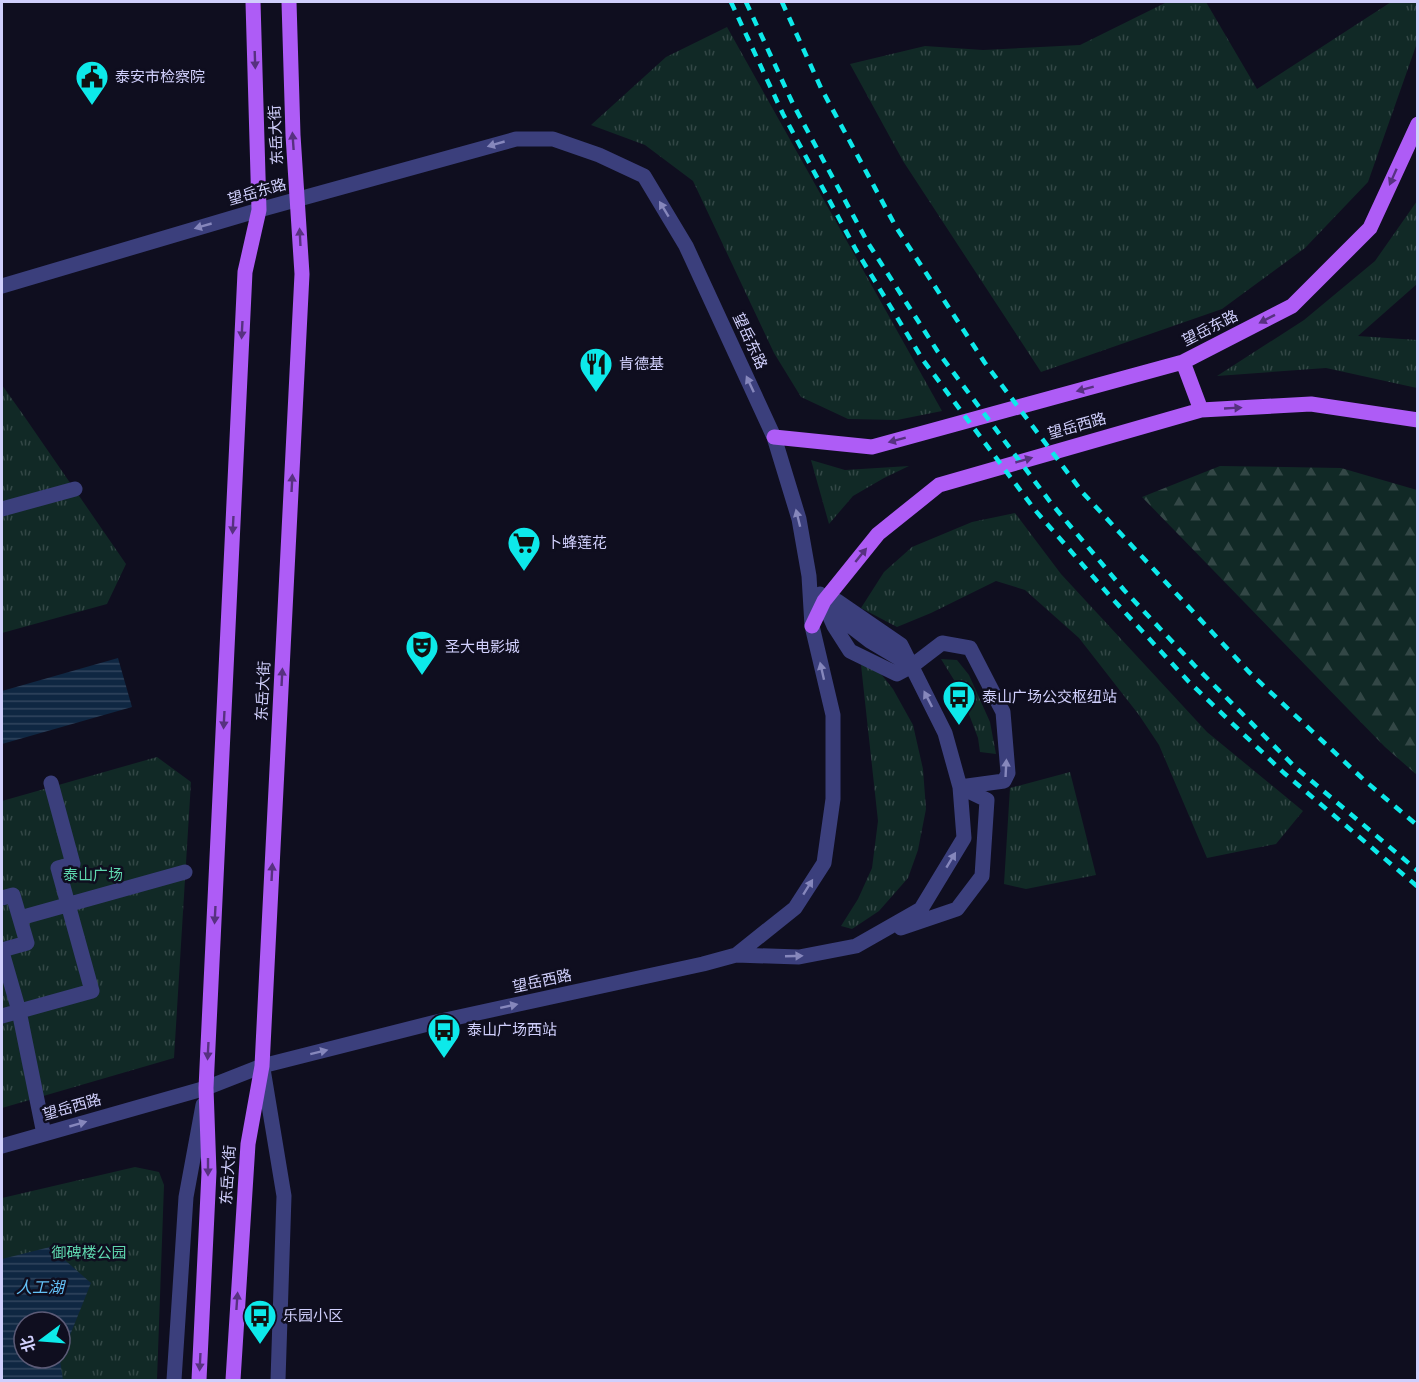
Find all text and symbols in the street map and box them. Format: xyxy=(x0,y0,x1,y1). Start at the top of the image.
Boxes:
one-way arrow xyxy=(250,50,259,69)
public building icon: 泰安市检察院 xyxy=(74,59,110,106)
place label: 泰安市检察院 xyxy=(115,68,205,86)
street label: 东岳大街 xyxy=(265,105,287,165)
one-way arrow xyxy=(289,132,298,151)
one-way arrow xyxy=(487,140,505,150)
one-way arrow xyxy=(1389,169,1398,186)
street label: 望岳东路 xyxy=(226,175,288,209)
one-way arrow xyxy=(659,200,669,217)
one-way arrow xyxy=(193,222,211,231)
one-way arrow xyxy=(295,227,304,246)
street label: 望岳东路 xyxy=(1179,306,1241,350)
street label: 望岳东路 xyxy=(729,310,771,372)
one-way arrow xyxy=(1258,314,1275,324)
one-way arrow xyxy=(238,321,247,340)
restaurant icon: 肯德基 xyxy=(578,346,614,393)
place label: 肯德基 xyxy=(619,355,664,373)
one-way arrow xyxy=(745,374,755,392)
one-way arrow xyxy=(1076,385,1094,394)
one-way arrow xyxy=(1224,404,1243,413)
street label: 望岳西路 xyxy=(1046,409,1108,443)
one-way arrow xyxy=(888,436,907,446)
one-way arrow xyxy=(1016,455,1034,464)
one-way arrow xyxy=(287,473,296,492)
one-way arrow xyxy=(792,509,802,528)
one-way arrow xyxy=(229,516,238,535)
supermarket icon: 卜蜂莲花 xyxy=(506,525,542,572)
place label: 卜蜂莲花 xyxy=(547,534,607,552)
one-way arrow xyxy=(854,548,866,563)
theatre icon: 圣大电影城 xyxy=(404,629,440,676)
place label: 圣大电影城 xyxy=(445,638,520,656)
street label: 东岳大街 xyxy=(252,661,274,721)
one-way arrow xyxy=(817,661,827,680)
one-way arrow xyxy=(277,668,286,687)
bus stop icon: 泰山广场公交枢纽站 xyxy=(941,679,977,726)
place label: 泰山广场公交枢纽站 xyxy=(982,688,1117,706)
one-way arrow xyxy=(924,691,933,708)
one-way arrow xyxy=(219,711,228,730)
one-way arrow xyxy=(1002,758,1011,777)
one-way arrow xyxy=(945,852,956,868)
one-way arrow xyxy=(268,863,277,882)
park label: 泰山广场 xyxy=(63,866,123,884)
one-way arrow xyxy=(802,879,813,895)
one-way arrow xyxy=(210,905,219,924)
one-way arrow xyxy=(785,951,804,961)
street label: 望岳西路 xyxy=(511,966,573,996)
one-way arrow xyxy=(500,1001,518,1011)
bus stop icon: 泰山广场西站 xyxy=(426,1012,462,1059)
place label: 泰山广场西站 xyxy=(467,1021,557,1039)
one-way arrow xyxy=(204,1041,213,1060)
one-way arrow xyxy=(310,1046,328,1056)
street label: 望岳西路 xyxy=(41,1090,103,1124)
one-way arrow xyxy=(69,1119,87,1128)
street label: 东岳大街 xyxy=(217,1144,239,1206)
one-way arrow xyxy=(204,1158,213,1177)
park label: 御碑楼公园 xyxy=(51,1244,127,1262)
water label: 人工湖 xyxy=(16,1278,67,1297)
one-way arrow xyxy=(233,1292,242,1311)
bus stop icon: 乐园小区 xyxy=(242,1298,278,1345)
place label: 乐园小区 xyxy=(283,1307,343,1325)
north arrow xyxy=(12,1310,72,1370)
text: 北 xyxy=(17,1334,39,1354)
one-way arrow xyxy=(195,1352,204,1371)

